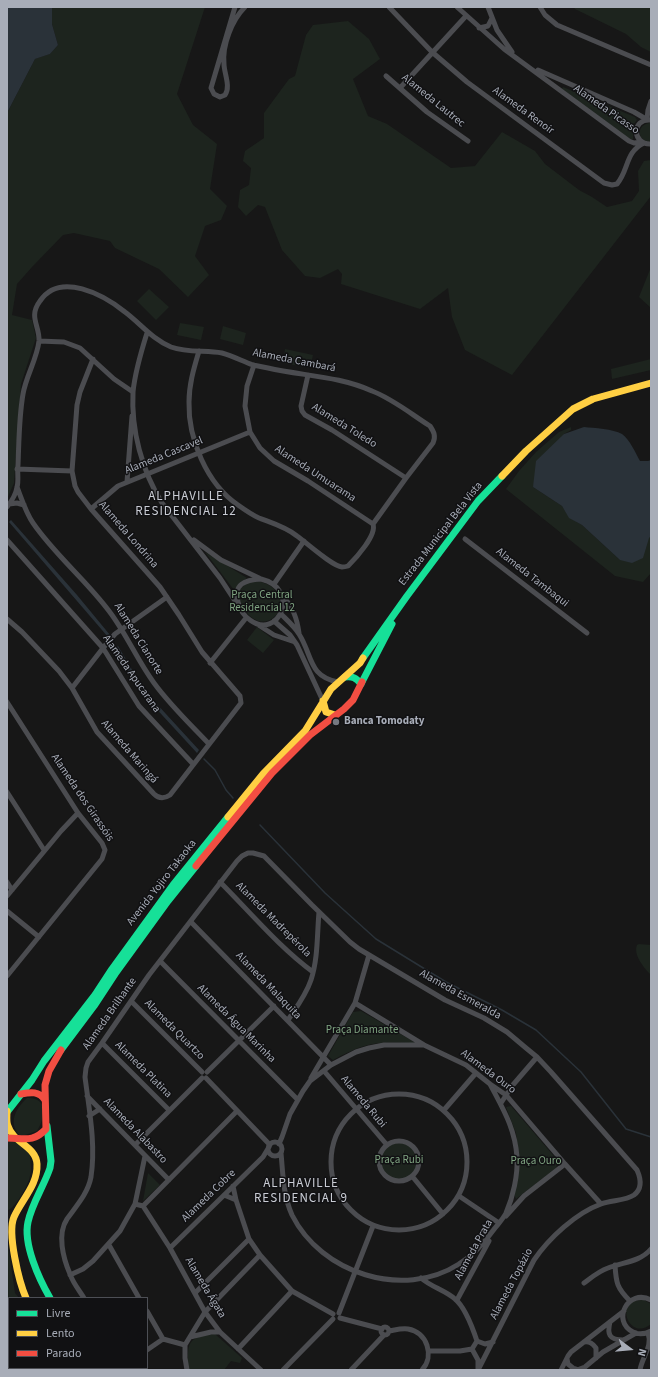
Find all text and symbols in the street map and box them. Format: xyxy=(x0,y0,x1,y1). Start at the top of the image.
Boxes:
street label: Alameda Lautrec xyxy=(399,71,467,131)
street label: Alameda Picasso xyxy=(571,82,641,138)
street label: Alameda Renoir xyxy=(490,84,556,138)
street label: Alameda Cambará xyxy=(251,346,337,376)
street label: Alameda Toledo xyxy=(309,401,379,451)
street label: Alameda Cascavel xyxy=(123,434,205,478)
street label: Alameda Umuarama xyxy=(272,443,358,505)
street label: Estrada Municipal Bela Vista xyxy=(396,479,486,589)
district label: ALPHAVILLE RESIDENCIAL 12 xyxy=(135,489,237,520)
street label: Alameda Londrina xyxy=(95,499,161,571)
street label: Alameda Tambaqui xyxy=(493,545,571,611)
park label: Praça Central Residencial 12 xyxy=(229,589,295,615)
street label: Alameda Cianorte xyxy=(111,601,165,677)
street label: Alameda Apucarana xyxy=(99,633,163,715)
place label: Banca Tomodaty xyxy=(344,715,425,729)
marker: Banca Tomodaty xyxy=(331,717,341,727)
street label: Alameda Maringá xyxy=(98,718,160,786)
street label: Alameda dos Girassóis xyxy=(48,752,116,844)
street label: Avenida Yojiro Takaoka xyxy=(124,837,200,929)
street label: Alameda Madrepérola xyxy=(233,880,313,960)
street label: Alameda Malaquita xyxy=(233,950,303,1022)
street label: Alameda Esmeralda xyxy=(417,967,503,1023)
street label: Alameda Brilhante xyxy=(80,975,140,1053)
street label: Alameda Água Marinha xyxy=(194,982,278,1066)
street label: Alameda Quartzo xyxy=(141,997,207,1063)
park label: Praça Diamante xyxy=(326,1024,398,1038)
street label: Alameda Platina xyxy=(112,1039,174,1101)
street label: Alameda Ouro xyxy=(458,1047,518,1097)
street label: Alameda Rubi xyxy=(337,1073,389,1131)
street label: Alameda Alabastro xyxy=(100,1095,170,1167)
park label: Praça Rubi xyxy=(374,1154,424,1168)
park label: Praça Ouro xyxy=(511,1155,561,1169)
street label: Alameda Cobre xyxy=(179,1167,239,1225)
district label: ALPHAVILLE RESIDENCIAL 9 xyxy=(254,1176,348,1207)
street label: Alameda Prata xyxy=(452,1218,496,1282)
street label: Alameda Topázio xyxy=(488,1246,536,1322)
street label: Alameda Ágata xyxy=(182,1255,228,1321)
legend xyxy=(8,1297,148,1369)
text: Livre xyxy=(46,1305,70,1322)
text: Lento xyxy=(46,1325,75,1342)
north arrow xyxy=(610,1329,650,1369)
text: Parado xyxy=(46,1345,81,1362)
text: N xyxy=(634,1347,650,1358)

